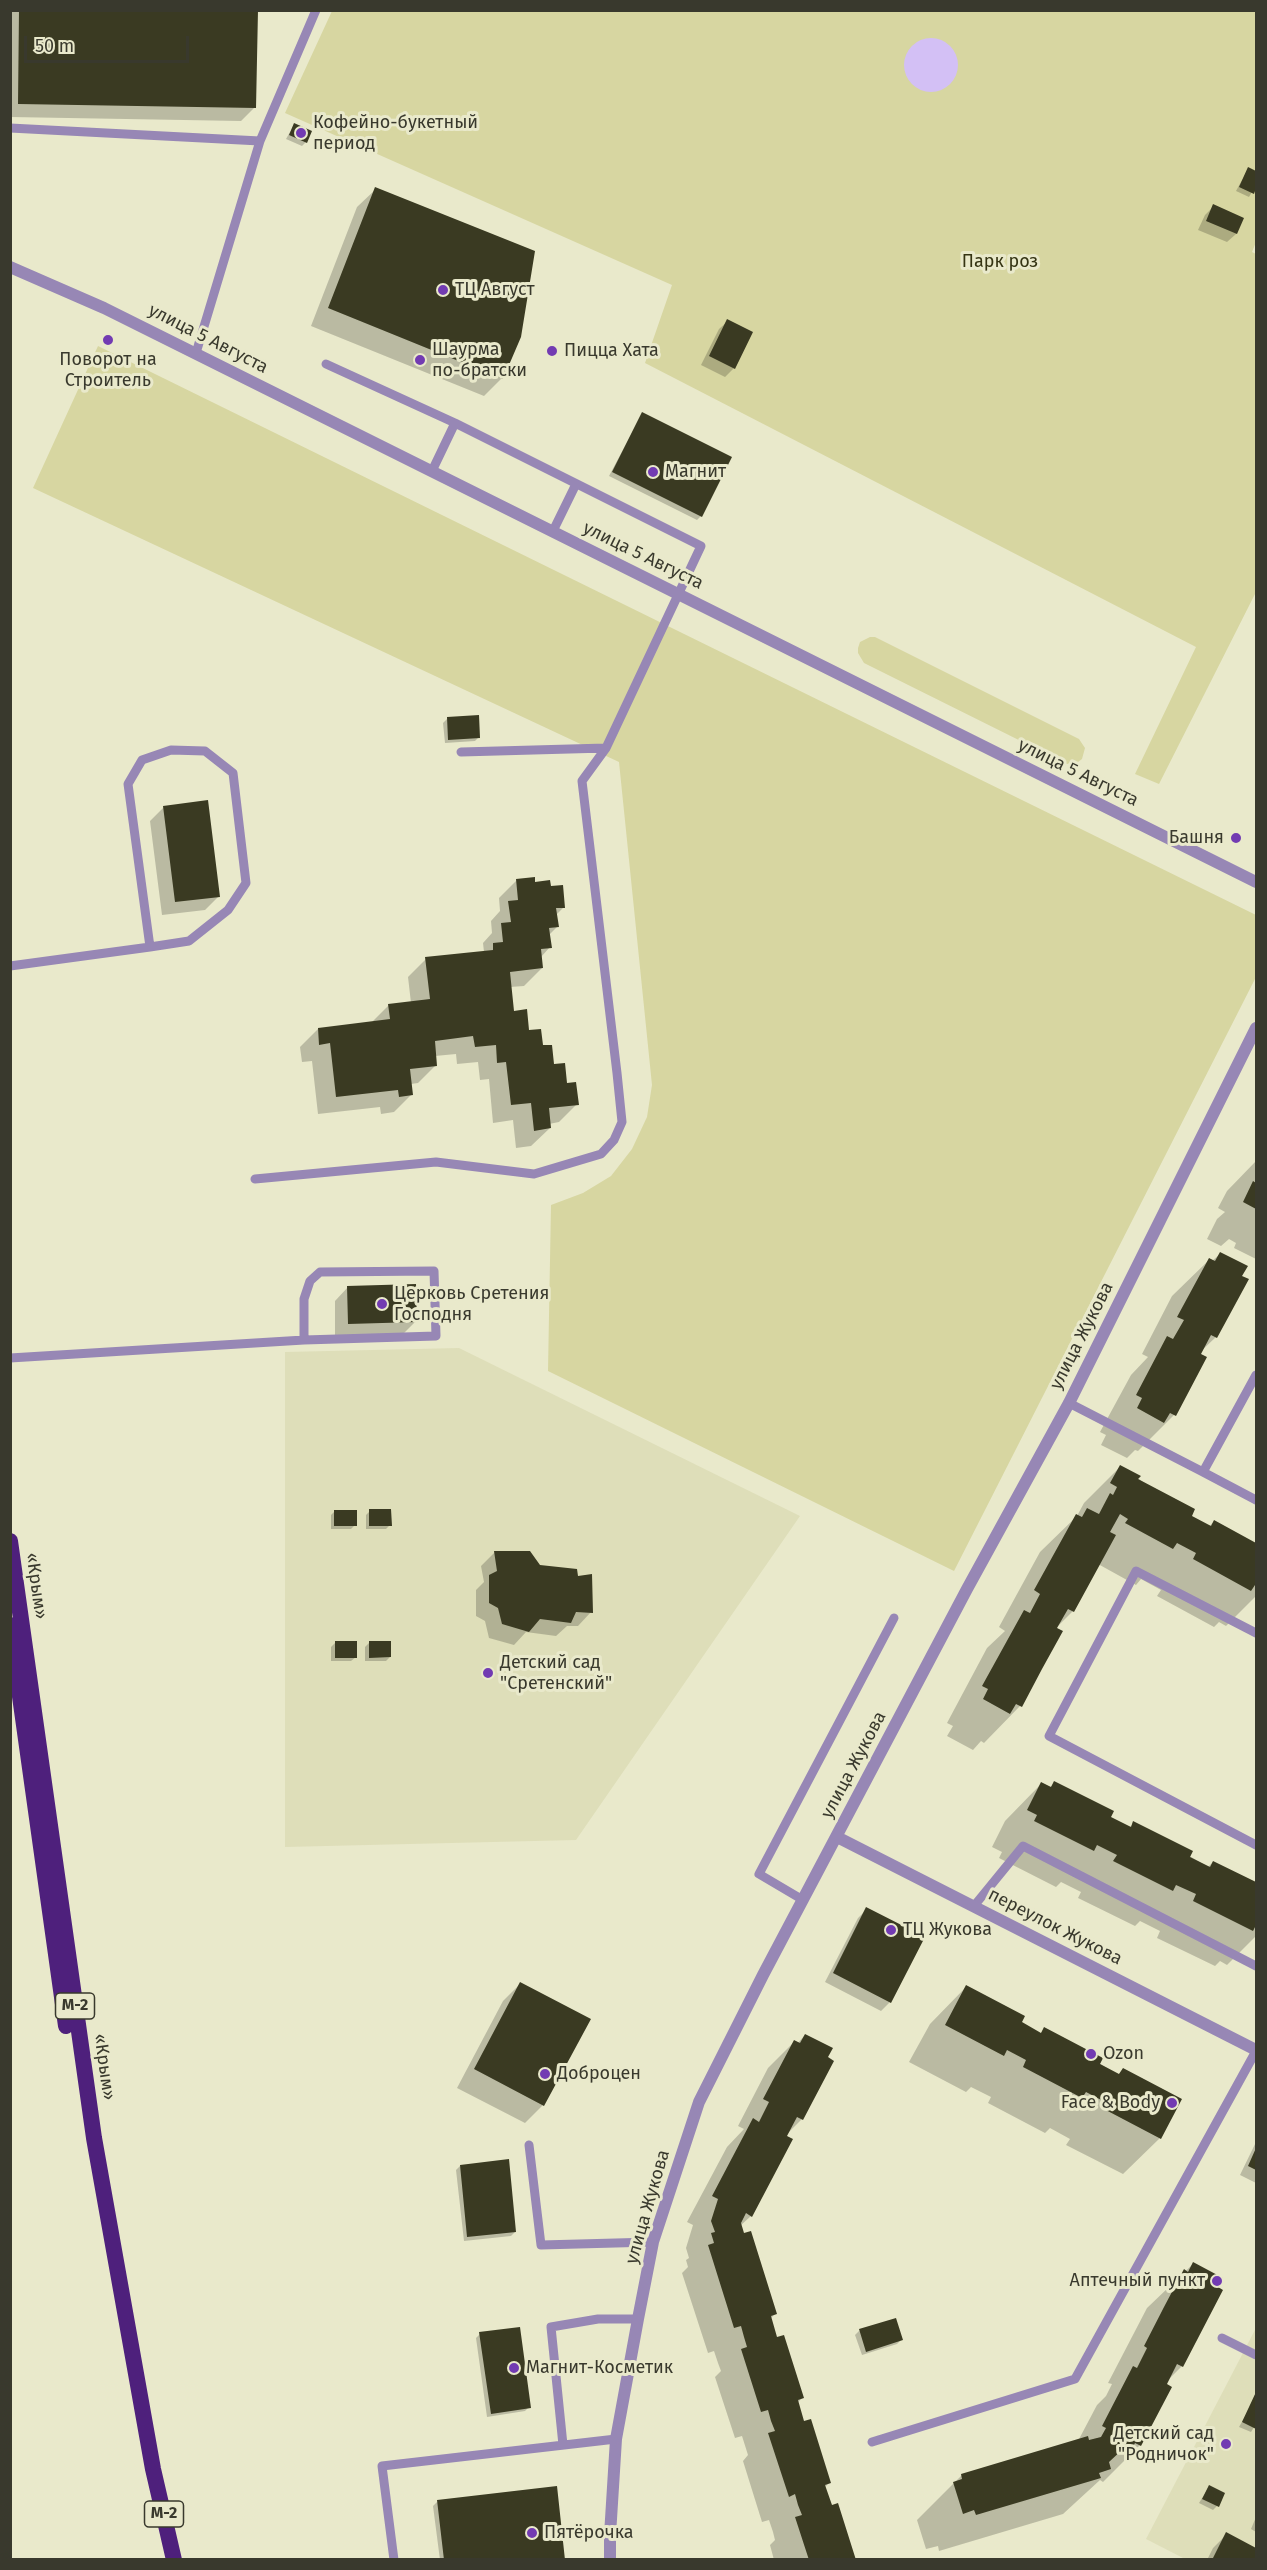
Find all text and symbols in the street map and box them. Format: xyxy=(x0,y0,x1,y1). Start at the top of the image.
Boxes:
scale bar xyxy=(27,24,192,62)
text: 50 m xyxy=(35,35,74,57)
place label: Кофейно-букетный период xyxy=(313,112,478,154)
marker: Кофейно-букетный период xyxy=(294,126,308,140)
park label: Парк роз xyxy=(962,251,1038,273)
place label: ТЦ Август xyxy=(455,279,535,301)
marker: ТЦ Август xyxy=(436,283,450,297)
street label: улица 5 Августа xyxy=(145,300,271,378)
marker: Поворот на Строитель xyxy=(101,333,115,347)
place label: Шаурма по-братски xyxy=(432,339,527,382)
place label: Пицца Хата xyxy=(564,340,659,362)
marker: Пицца Хата xyxy=(545,344,559,358)
place label: Поворот на Строитель xyxy=(59,349,157,392)
marker: Шаурма по-братски xyxy=(413,353,427,367)
place label: Магнит xyxy=(665,461,726,483)
marker: Магнит xyxy=(646,465,660,479)
street label: улица 5 Августа xyxy=(579,517,707,595)
street label: улица 5 Августа xyxy=(1014,734,1142,812)
place label: Башня xyxy=(1169,827,1224,849)
marker: Башня xyxy=(1229,831,1243,845)
street label: улица Жукова xyxy=(1046,1279,1118,1393)
place label: Церковь Сретения Господня xyxy=(394,1283,549,1326)
marker: Церковь Сретения Господня xyxy=(375,1297,389,1311)
street label: «Крым» xyxy=(21,1551,51,1621)
place label: Детский сад "Сретенский" xyxy=(500,1652,612,1694)
marker: Детский сад "Сретенский" xyxy=(481,1666,495,1680)
street label: улица Жукова xyxy=(817,1708,891,1822)
street label: переулок Жукова xyxy=(984,1884,1126,1970)
place label: ТЦ Жукова xyxy=(903,1919,992,1941)
marker: ТЦ Жукова xyxy=(884,1923,898,1937)
road number: М-2 xyxy=(56,1993,94,2019)
street label: «Крым» xyxy=(89,2032,119,2102)
place label: Ozon xyxy=(1103,2043,1144,2065)
marker: Ozon xyxy=(1084,2047,1098,2061)
place label: Доброцен xyxy=(557,2063,641,2085)
marker: Доброцен xyxy=(538,2067,552,2081)
place label: Face & Body xyxy=(1061,2092,1160,2114)
marker: Face & Body xyxy=(1165,2096,1179,2110)
street label: улица Жукова xyxy=(621,2147,675,2267)
place label: Аптечный пункт xyxy=(1070,2270,1205,2292)
marker: Аптечный пункт xyxy=(1210,2274,1224,2288)
place label: Магнит-Косметик xyxy=(526,2357,673,2379)
marker: Магнит-Косметик xyxy=(507,2361,521,2375)
place label: Детский сад "Родничок" xyxy=(1113,2423,1214,2466)
marker: Детский сад "Родничок" xyxy=(1219,2437,1233,2451)
road number: М-2 xyxy=(144,2501,184,2527)
place label: Пятёрочка xyxy=(544,2522,634,2544)
marker: Пятёрочка xyxy=(525,2526,539,2540)

